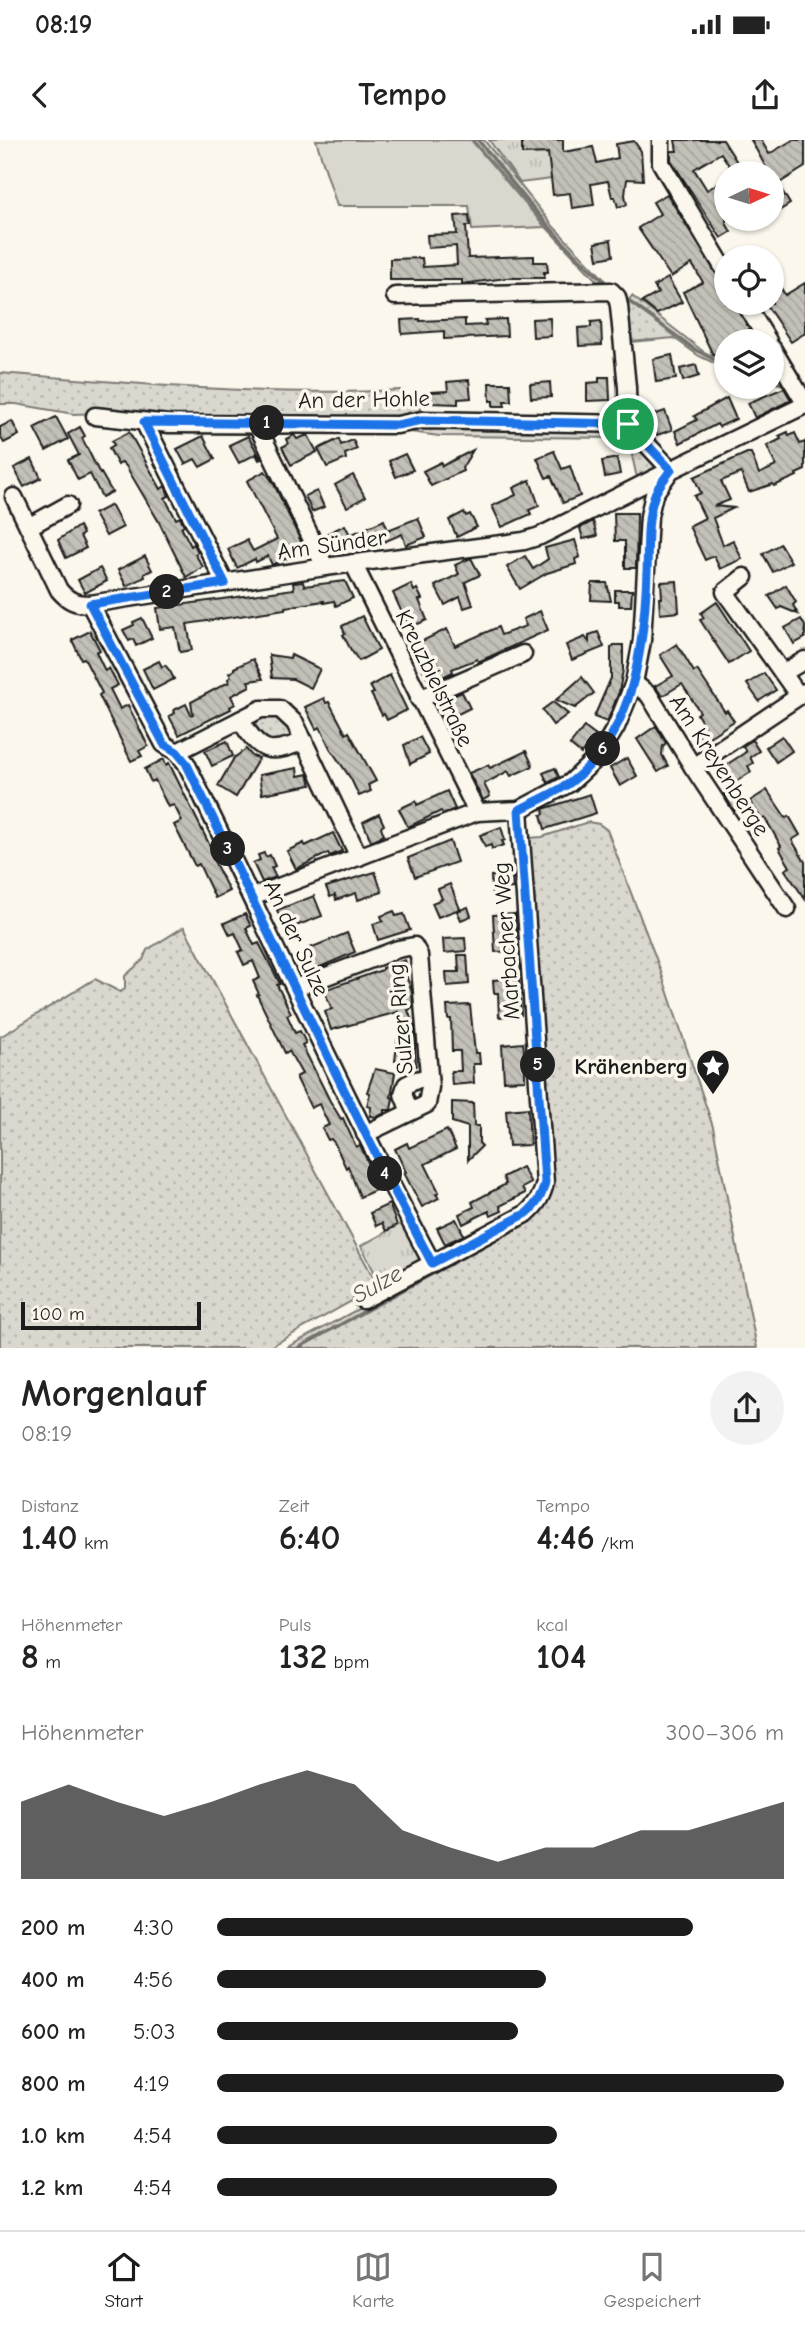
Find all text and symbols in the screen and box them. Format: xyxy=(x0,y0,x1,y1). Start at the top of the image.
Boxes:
text: 08:19 xyxy=(35,10,92,40)
icon: back xyxy=(21,76,59,114)
text: Tempo xyxy=(358,76,447,113)
icon: share xyxy=(746,76,784,114)
north arrow xyxy=(714,161,784,231)
map controls xyxy=(714,161,784,399)
button: locate xyxy=(714,245,784,315)
button: layers xyxy=(714,329,784,399)
street label: An der Hohle xyxy=(298,385,430,414)
pin xyxy=(598,394,658,454)
icon: arrive xyxy=(609,405,647,443)
pin: 1 xyxy=(250,406,284,440)
text: 1 xyxy=(263,411,270,433)
street label: Am Sünder xyxy=(276,523,389,566)
pin: 2 xyxy=(150,574,184,610)
text: 2 xyxy=(162,580,171,602)
street label: Kreuzbielstraße xyxy=(390,605,479,751)
street label: Am Kreyenberge xyxy=(664,689,775,841)
pin: 6 xyxy=(586,732,620,766)
text: 6 xyxy=(598,737,607,759)
pin: 3 xyxy=(210,832,246,866)
text: 3 xyxy=(223,837,232,859)
street label: Marbacher Weg xyxy=(488,861,525,1021)
street label: An der Sulze xyxy=(258,876,335,1000)
street label: Sulzer Ring xyxy=(382,962,419,1075)
place icon: Krähenberg xyxy=(694,1047,732,1096)
pin: 5 xyxy=(520,1048,556,1082)
text: 5 xyxy=(532,1053,543,1075)
place label: Krähenberg xyxy=(574,1053,688,1080)
pin: 4 xyxy=(368,1156,402,1192)
text: 4 xyxy=(380,1162,389,1184)
water label: Sulze xyxy=(347,1259,407,1309)
scale bar xyxy=(21,1299,201,1331)
text: 100 m xyxy=(32,1303,85,1325)
button: share xyxy=(710,1371,784,1445)
text: Morgenlauf xyxy=(21,1372,206,1416)
text: 08:19 xyxy=(21,1420,72,1447)
text: Distanz xyxy=(21,1495,79,1517)
text: Zeit xyxy=(279,1495,309,1517)
text: Tempo xyxy=(536,1495,590,1517)
text: 1.40 xyxy=(21,1517,78,1558)
text: 6:40 xyxy=(279,1517,341,1558)
text: 4:46 xyxy=(536,1517,595,1558)
text: km xyxy=(78,1532,109,1554)
text: /km xyxy=(595,1532,634,1554)
text: Höhenmeter xyxy=(21,1614,122,1636)
text: Puls xyxy=(279,1614,311,1636)
text: kcal xyxy=(536,1614,568,1636)
text: 8 xyxy=(21,1636,39,1677)
text: 132 xyxy=(279,1636,327,1677)
text: 104 xyxy=(536,1636,587,1677)
text: m xyxy=(39,1651,61,1673)
text: bpm xyxy=(327,1651,369,1673)
text: Höhenmeter xyxy=(21,1719,143,1746)
text: 300–306 m xyxy=(666,1719,784,1746)
text: 200 m xyxy=(21,1914,85,1941)
text: 4:30 xyxy=(133,1914,174,1941)
text: 400 m xyxy=(21,1966,85,1993)
text: 4:56 xyxy=(133,1966,173,1993)
text: 600 m xyxy=(21,2018,86,2045)
text: 5:03 xyxy=(133,2018,175,2045)
text: 800 m xyxy=(21,2070,86,2097)
text: 4:19 xyxy=(133,2070,170,2097)
text: 1.0 km xyxy=(21,2122,85,2149)
text: 4:54 xyxy=(133,2122,172,2149)
text: 1.2 km xyxy=(21,2174,83,2201)
text: 4:54 xyxy=(133,2174,172,2201)
tab: Start xyxy=(105,2248,143,2312)
tab: Karte xyxy=(352,2248,394,2312)
tab: Gespeichert xyxy=(604,2248,700,2312)

